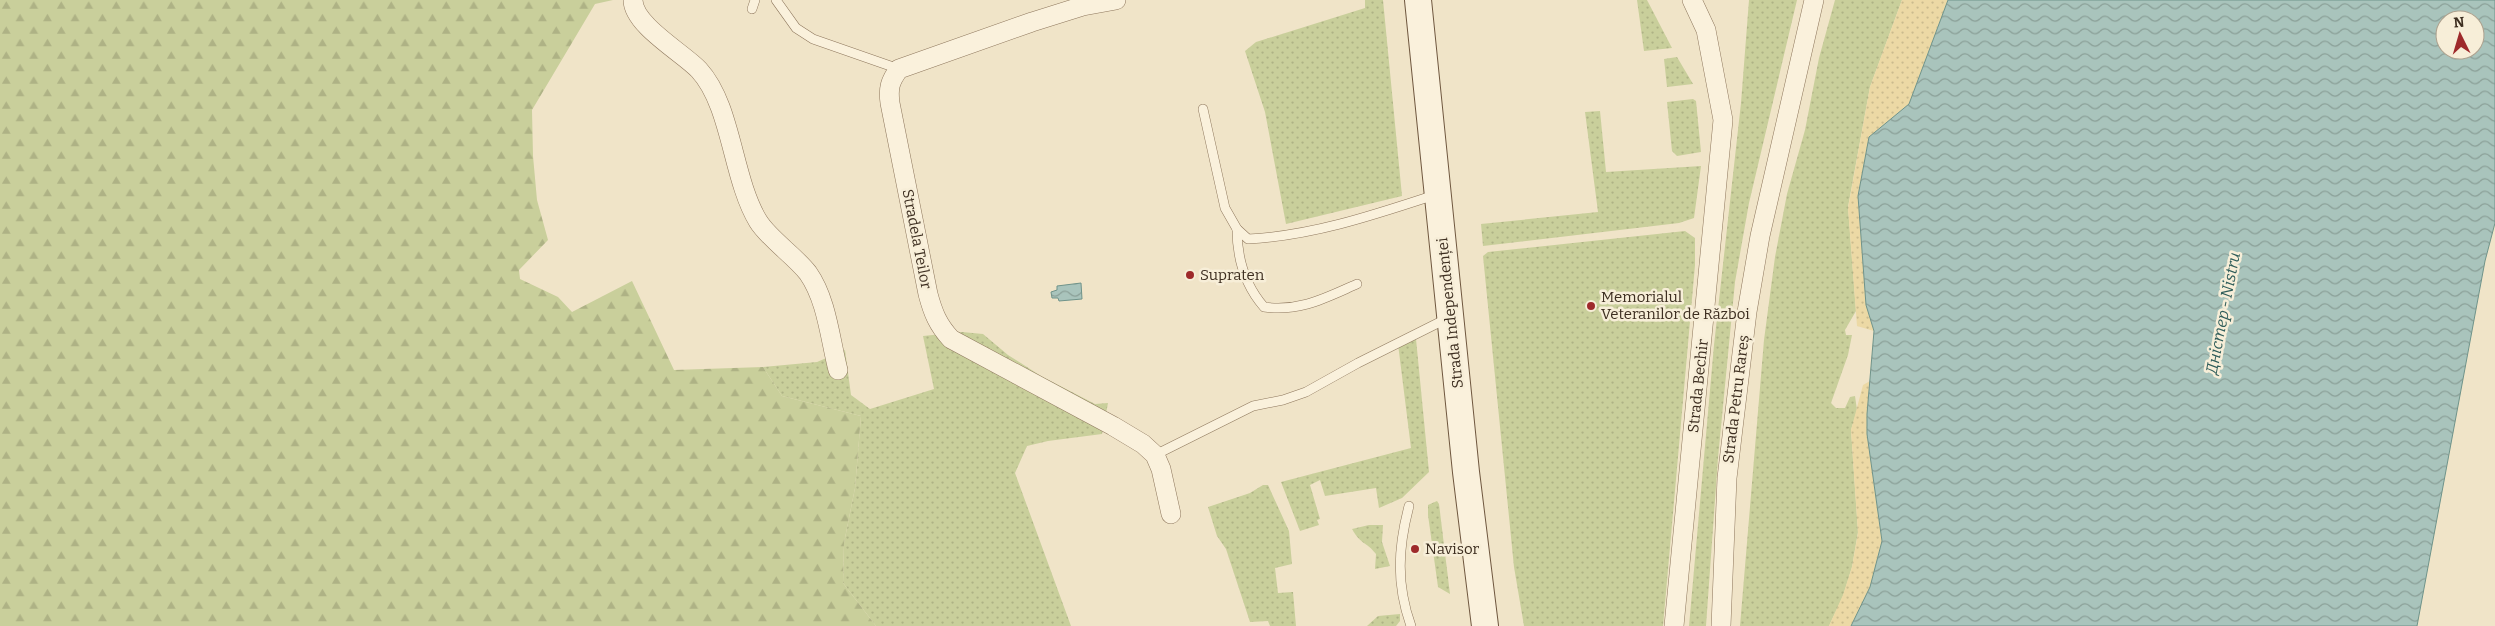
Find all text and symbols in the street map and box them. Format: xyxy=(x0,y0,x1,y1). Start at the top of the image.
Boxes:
north arrow xyxy=(2435,10,2485,60)
text: N xyxy=(2453,14,2465,31)
street label: Stradela Teilor xyxy=(899,188,936,291)
street label: Strada Independenței xyxy=(1433,236,1468,389)
water label: Дністер - Nistru xyxy=(2202,251,2244,376)
place label: Supraten xyxy=(1200,266,1265,284)
marker: Supraten xyxy=(1184,269,1196,281)
place label: Memorialul Veteranilor de Război xyxy=(1601,288,1750,323)
marker: Memorialul Veteranilor de Război xyxy=(1585,300,1597,312)
street label: Strada Petru Rareș xyxy=(1719,334,1754,464)
street label: Strada Bechir xyxy=(1684,338,1712,434)
place label: Navisor xyxy=(1425,540,1480,558)
marker: Navisor xyxy=(1409,543,1421,555)

